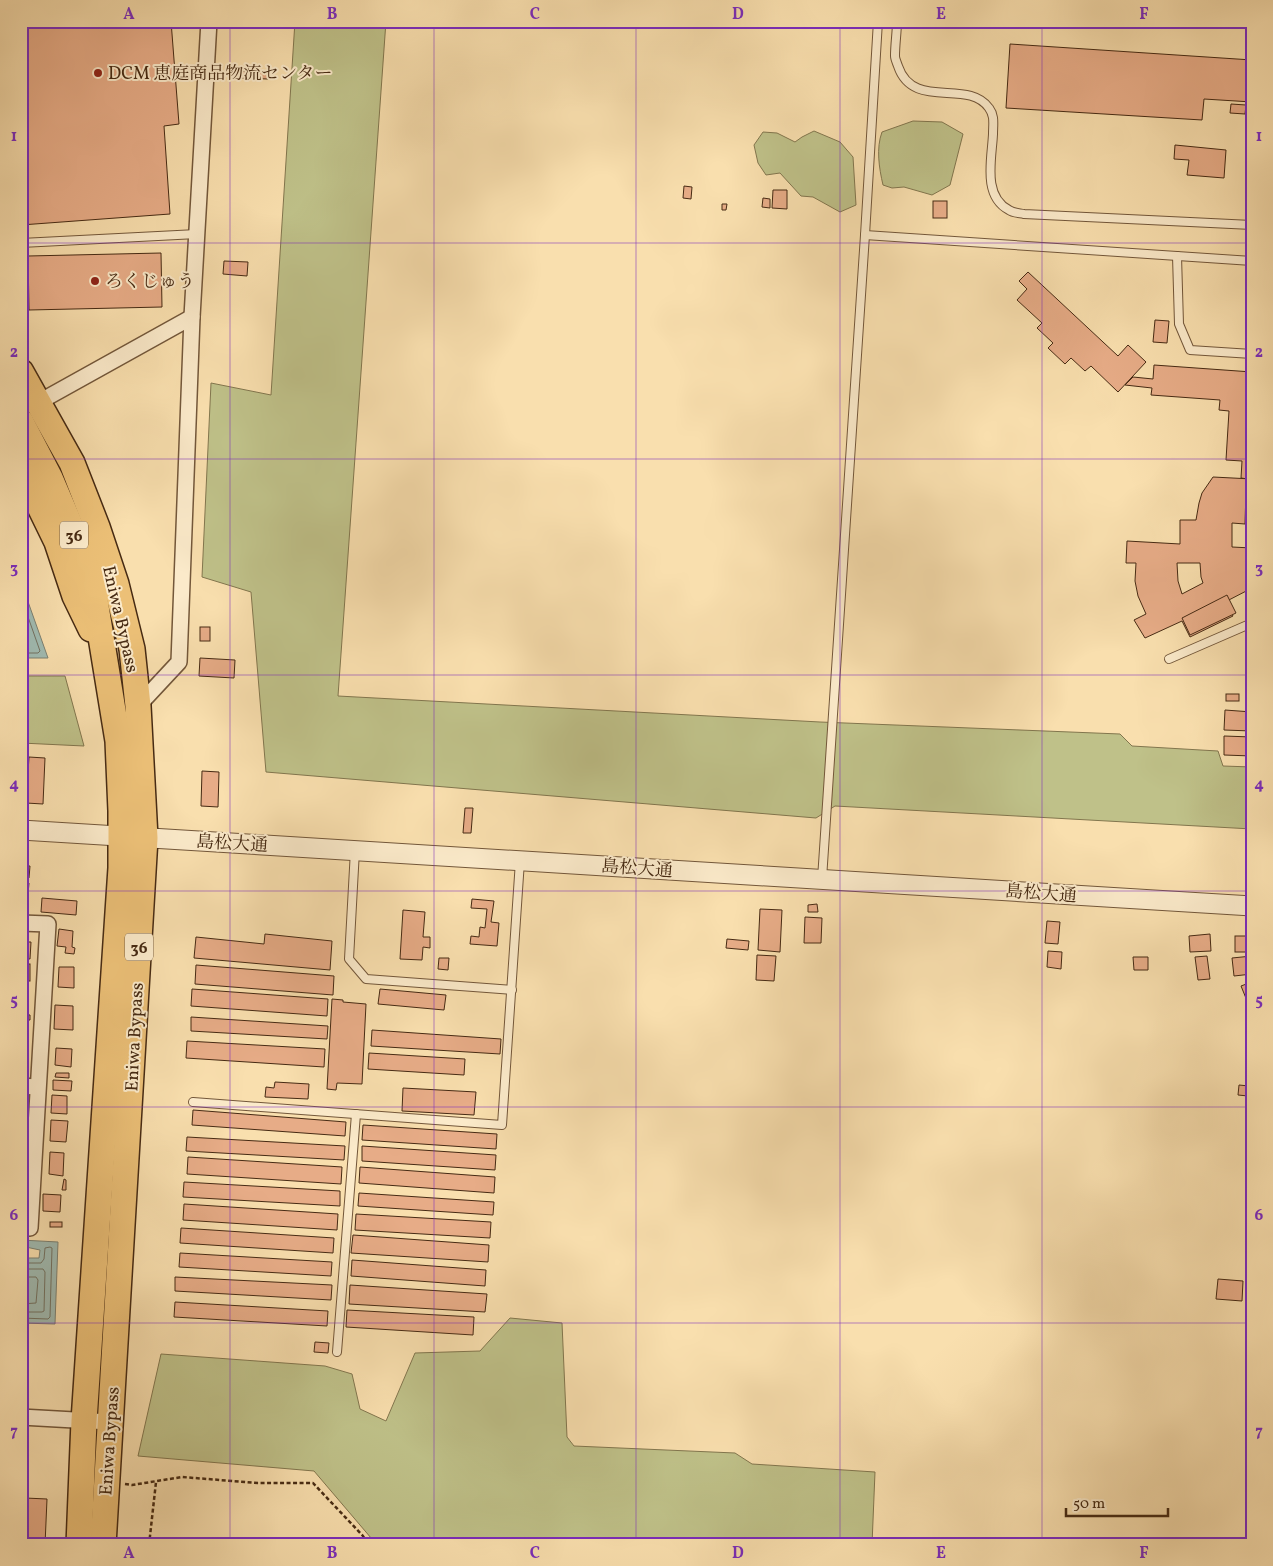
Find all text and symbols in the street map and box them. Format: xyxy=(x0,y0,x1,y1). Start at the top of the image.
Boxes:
text: A xyxy=(123,4,135,26)
text: B xyxy=(327,4,338,26)
text: C xyxy=(530,4,540,26)
text: D xyxy=(732,4,744,26)
text: E xyxy=(936,4,946,26)
text: F xyxy=(1139,4,1149,26)
place label: DCM 恵庭商品物流センター xyxy=(108,62,333,87)
marker: DCM 恵庭商品物流センター xyxy=(92,67,104,79)
text: 1 xyxy=(11,126,17,148)
text: 1 xyxy=(1256,126,1262,148)
place label: ろくじゅう xyxy=(105,270,195,295)
marker: ろくじゅう xyxy=(89,275,101,287)
text: 2 xyxy=(10,342,18,364)
text: 2 xyxy=(1255,342,1263,364)
road number: 36 xyxy=(60,522,88,548)
text: 3 xyxy=(10,558,18,580)
text: 3 xyxy=(1255,558,1263,580)
street label: Eniwa Bypass xyxy=(95,563,144,675)
text: 4 xyxy=(9,774,19,796)
text: 4 xyxy=(1254,774,1264,796)
street label: 島松大通 xyxy=(195,830,269,859)
street label: 島松大通 xyxy=(600,855,674,884)
street label: 島松大通 xyxy=(1004,880,1078,909)
road number: 36 xyxy=(125,934,153,960)
street label: Eniwa Bypass xyxy=(120,982,151,1092)
text: 5 xyxy=(10,990,18,1012)
text: 5 xyxy=(1255,990,1263,1012)
text: 6 xyxy=(10,1205,19,1227)
text: 6 xyxy=(1255,1205,1264,1227)
street label: Eniwa Bypass xyxy=(94,1386,127,1496)
text: 7 xyxy=(10,1421,18,1443)
text: 7 xyxy=(1255,1421,1263,1443)
scale bar xyxy=(1066,1486,1168,1518)
text: 50 m xyxy=(1073,1494,1105,1515)
text: A xyxy=(123,1543,135,1565)
text: B xyxy=(327,1543,338,1565)
text: C xyxy=(530,1543,540,1565)
text: D xyxy=(732,1543,744,1565)
text: E xyxy=(936,1543,946,1565)
text: F xyxy=(1139,1543,1149,1565)

